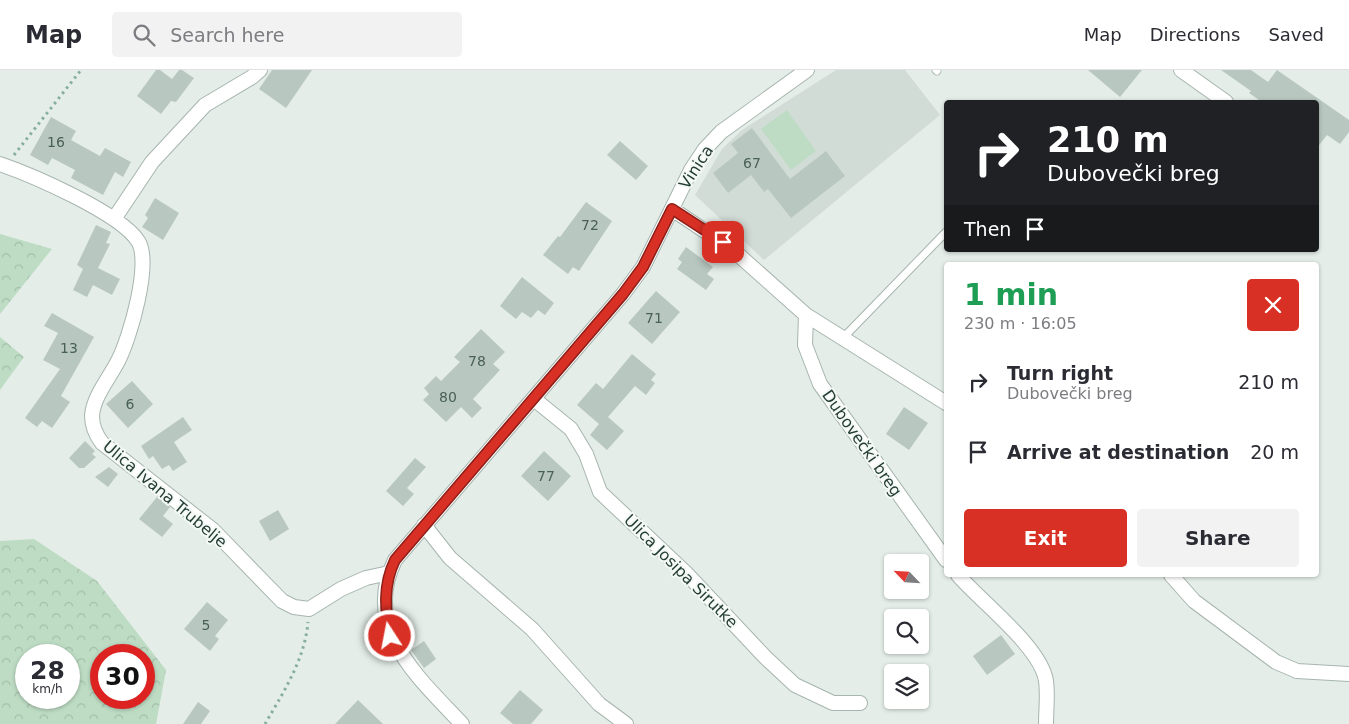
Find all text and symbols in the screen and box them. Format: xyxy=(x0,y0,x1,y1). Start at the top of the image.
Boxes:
search box xyxy=(112,12,462,57)
text: Map xyxy=(25,21,82,49)
icon: search xyxy=(130,21,158,49)
text: Search here xyxy=(170,24,284,46)
text: Map xyxy=(1084,24,1122,45)
text: Directions xyxy=(1150,24,1240,45)
text: Saved xyxy=(1268,24,1324,45)
icon: right xyxy=(964,120,1029,185)
text: 210 m xyxy=(1047,120,1169,160)
house number: 16 xyxy=(47,134,65,150)
street label: Vinica xyxy=(675,142,717,192)
house number: 67 xyxy=(743,155,761,171)
text: Dubovečki breg xyxy=(1047,161,1220,186)
icon: arrive xyxy=(1021,215,1049,243)
house number: 72 xyxy=(581,217,599,233)
text: Then xyxy=(964,218,1011,240)
pin xyxy=(702,221,744,263)
icon: arrive xyxy=(709,228,737,256)
text: 1 min xyxy=(964,277,1058,312)
button: close xyxy=(1247,279,1299,331)
house number: 71 xyxy=(645,310,663,326)
text: 230 m · 16:05 xyxy=(964,314,1077,333)
house number: 13 xyxy=(60,340,78,356)
house number: 78 xyxy=(468,353,486,369)
text: Turn right xyxy=(1007,362,1113,384)
icon: right xyxy=(964,368,992,396)
text: 210 m xyxy=(1238,371,1299,393)
text: Dubovečki breg xyxy=(1007,384,1133,403)
street label: Dubovečki breg xyxy=(818,386,906,500)
house number: 80 xyxy=(439,389,457,405)
house number: 6 xyxy=(126,396,135,412)
street label: Ulica Ivana Trubelje xyxy=(99,437,231,551)
icon: arrive xyxy=(964,438,992,466)
text: Arrive at destination xyxy=(1007,441,1229,463)
text: 20 m xyxy=(1250,441,1299,463)
house number: 77 xyxy=(537,468,555,484)
button: Exit xyxy=(964,509,1127,567)
button: Share xyxy=(1137,509,1299,567)
street label: Ulica Josipa Sirutke xyxy=(620,510,742,632)
north arrow xyxy=(884,554,929,599)
map controls xyxy=(884,554,929,709)
position arrow xyxy=(363,609,415,661)
button: search xyxy=(884,609,929,654)
house number: 5 xyxy=(202,617,210,633)
speed limit sign: 30 xyxy=(90,644,155,709)
text: 28 xyxy=(30,656,65,685)
button: layers xyxy=(884,664,929,709)
text: km/h xyxy=(32,682,63,696)

